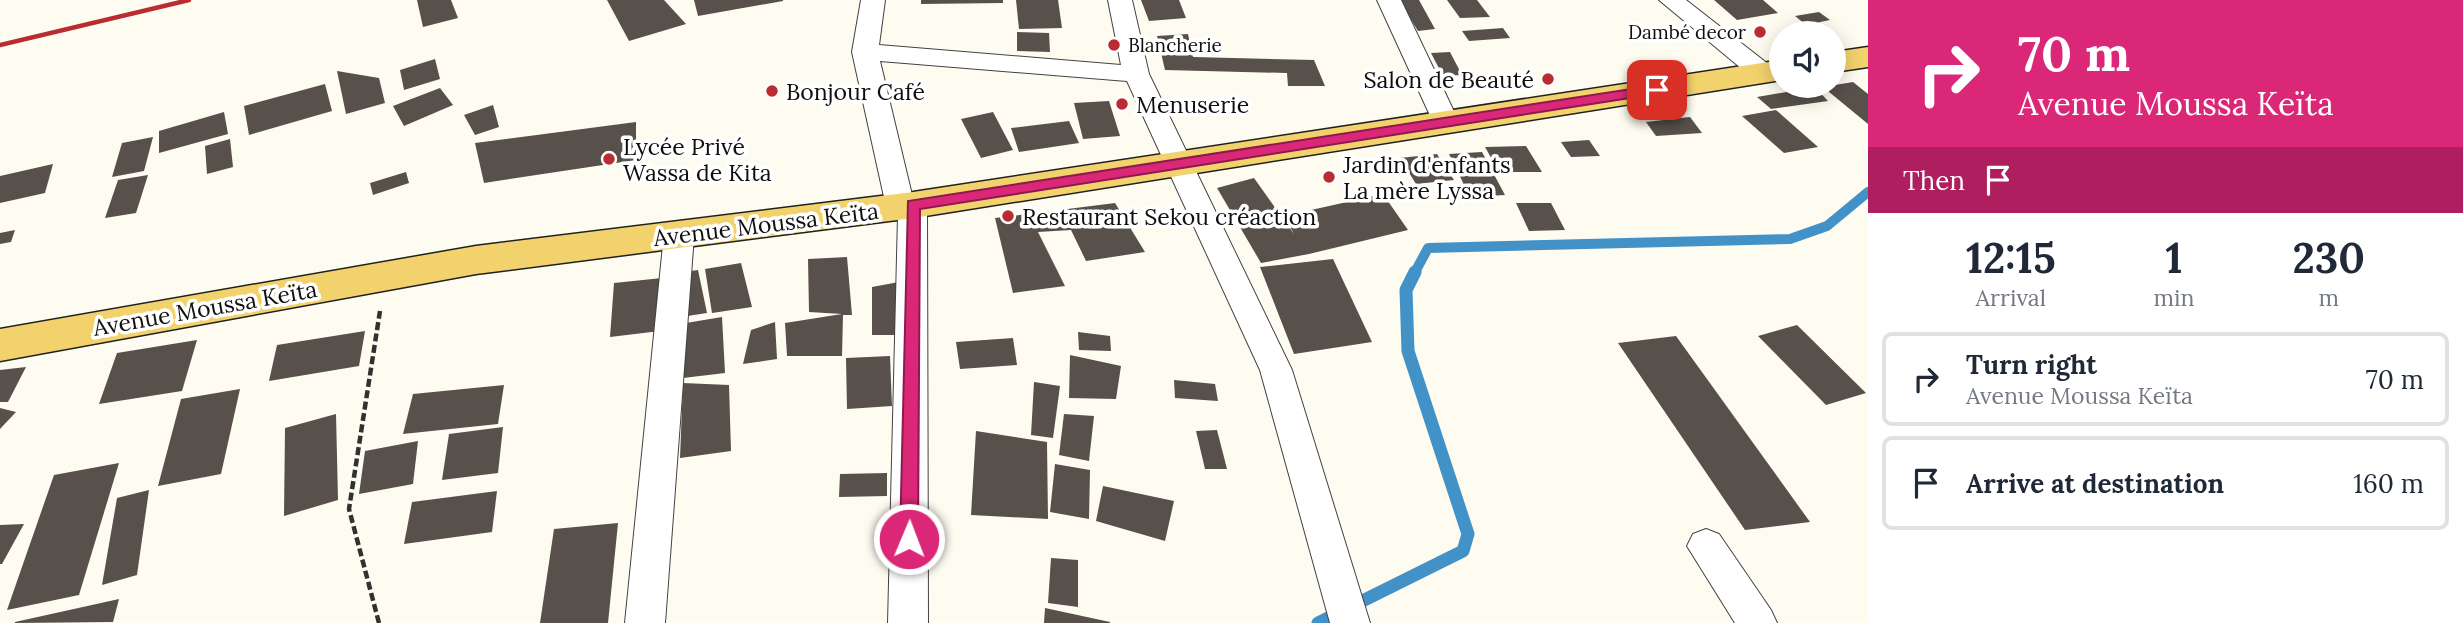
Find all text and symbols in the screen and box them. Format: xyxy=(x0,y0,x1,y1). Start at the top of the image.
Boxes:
place label: Dambé decor xyxy=(1628,20,1747,44)
map controls xyxy=(1769,21,1846,98)
button: sound xyxy=(1769,21,1846,98)
text: 70 m xyxy=(2018,22,2130,84)
marker: Dambé decor xyxy=(1752,24,1768,40)
icon: right xyxy=(1903,28,1994,119)
place label: Blancherie xyxy=(1128,33,1222,57)
marker: Blancherie xyxy=(1106,37,1122,53)
pin xyxy=(1627,60,1687,120)
place label: Salon de Beauté xyxy=(1364,65,1534,94)
marker: Salon de Beauté xyxy=(1540,71,1556,87)
icon: arrive xyxy=(1638,71,1676,109)
place label: Bonjour Café xyxy=(786,77,925,106)
marker: Bonjour Café xyxy=(764,83,780,99)
text: Avenue Moussa Keïta xyxy=(2018,83,2334,124)
place label: Menuserie xyxy=(1136,90,1249,119)
marker: Menuserie xyxy=(1114,96,1130,112)
place label: Lycée Privé Wassa de Kita xyxy=(623,132,772,187)
place label: Jardin d'enfants La mère Lyssa xyxy=(1342,150,1511,205)
marker: Lycée Privé Wassa de Kita xyxy=(601,151,617,167)
icon: arrive xyxy=(1979,161,2017,199)
text: Then xyxy=(1903,164,1965,197)
marker: Jardin d'enfants La mère Lyssa xyxy=(1321,169,1337,185)
street label: Avenue Moussa Keïta xyxy=(651,196,880,252)
place label: Restaurant Sekou créaction xyxy=(1022,202,1316,231)
marker: Restaurant Sekou créaction xyxy=(1000,208,1016,224)
text: 12:15 xyxy=(1966,231,2056,285)
text: 1 xyxy=(2165,231,2183,285)
text: 230 xyxy=(2292,231,2365,285)
street label: Avenue Moussa Keïta xyxy=(90,274,319,342)
text: Arrival xyxy=(1976,283,2046,312)
text: min xyxy=(2154,283,2195,312)
text: m xyxy=(2318,283,2339,312)
text: Turn right xyxy=(1966,348,2097,381)
icon: right xyxy=(1907,360,1945,398)
text: 70 m xyxy=(2366,363,2424,396)
text: Avenue Moussa Keïta xyxy=(1966,381,2193,410)
icon: arrive xyxy=(1907,464,1945,502)
text: Arrive at destination xyxy=(1966,467,2224,500)
text: 160 m xyxy=(2353,467,2424,500)
position arrow xyxy=(872,502,946,576)

